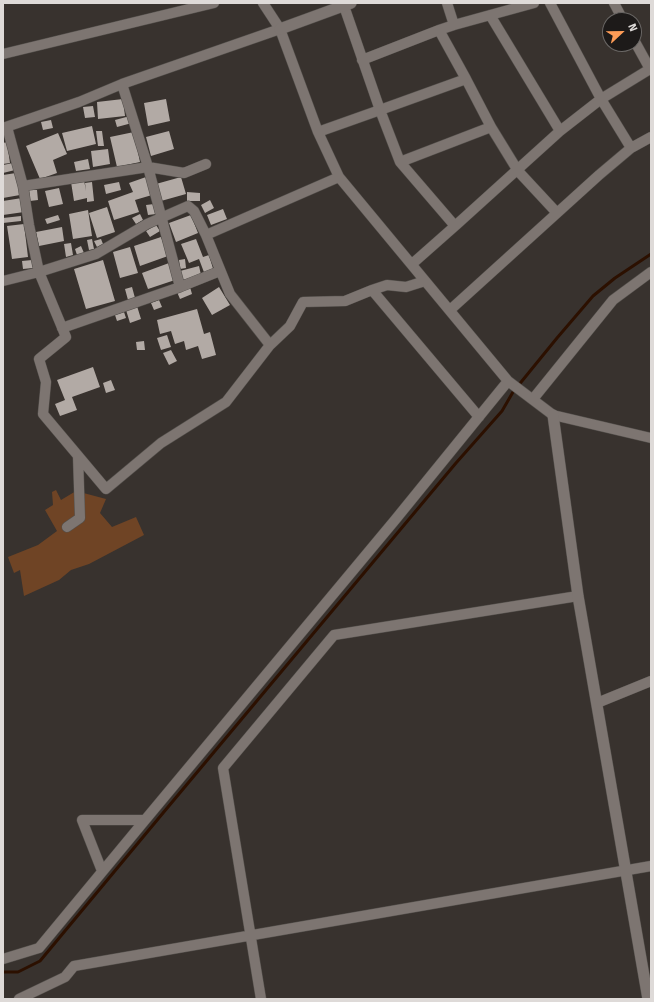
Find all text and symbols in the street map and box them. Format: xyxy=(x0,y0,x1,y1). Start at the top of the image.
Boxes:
north arrow xyxy=(602,12,642,52)
text: N xyxy=(625,22,640,34)

